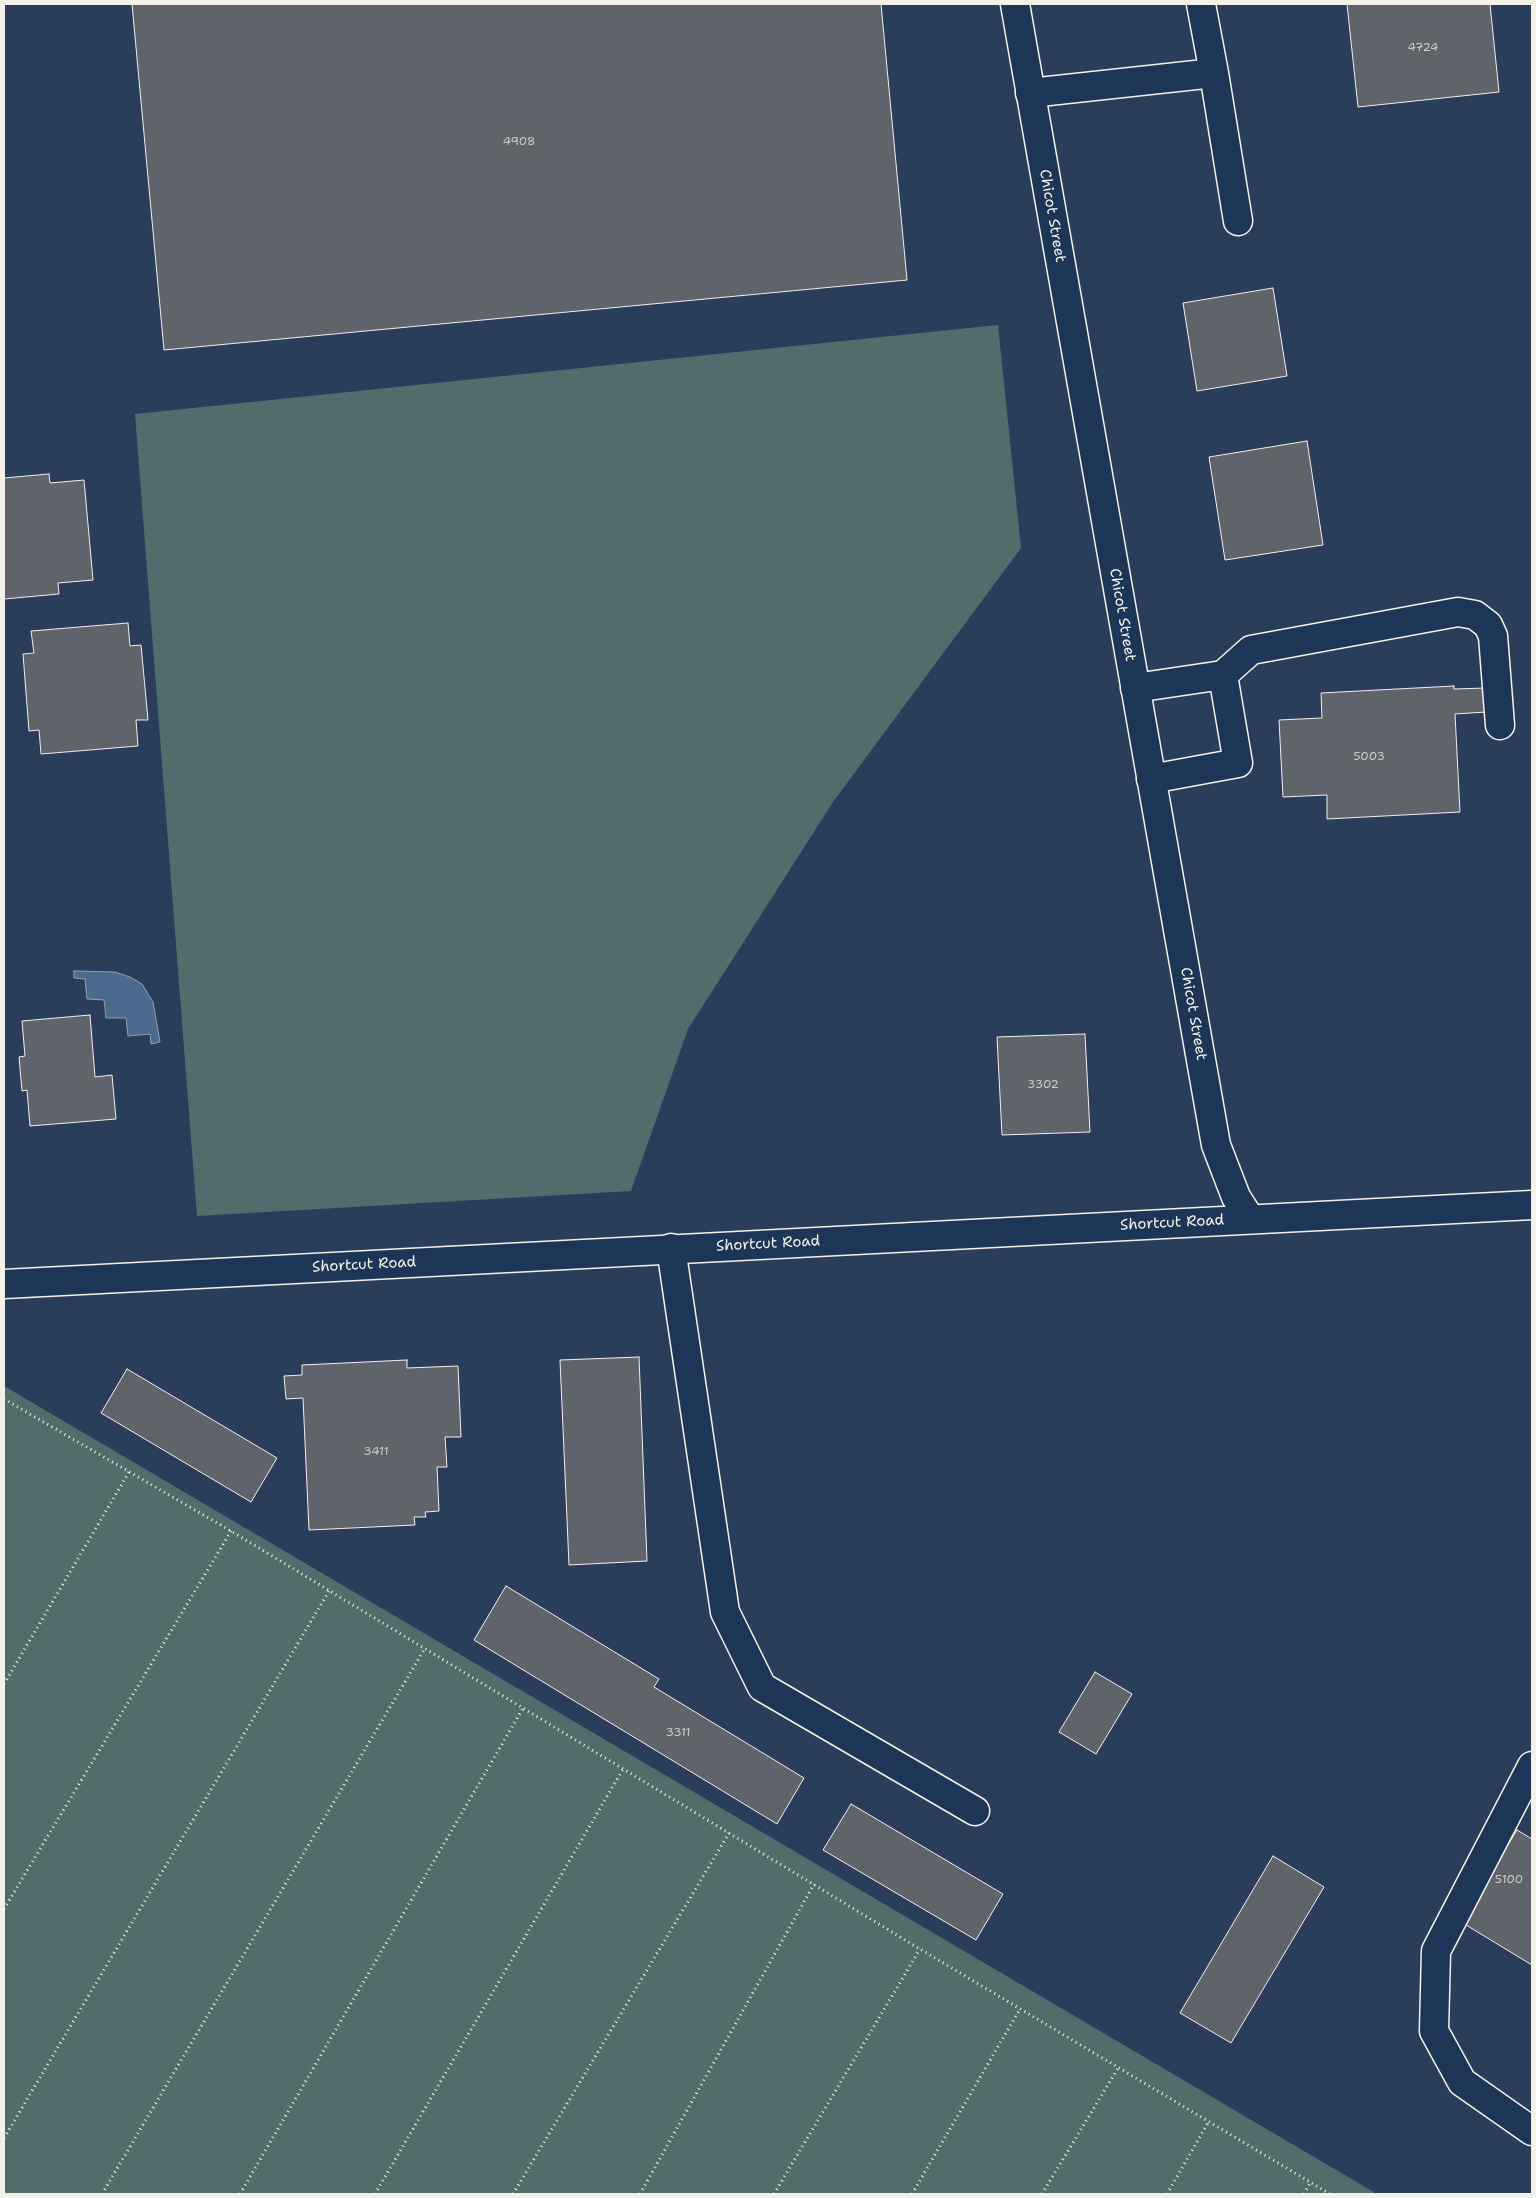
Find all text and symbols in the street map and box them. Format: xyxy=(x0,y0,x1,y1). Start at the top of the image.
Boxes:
house number: 4724 xyxy=(1407,41,1439,55)
house number: 4908 xyxy=(503,135,535,149)
street label: Chicot Street xyxy=(1035,168,1069,264)
street label: Chicot Street xyxy=(1105,567,1139,663)
house number: 5003 xyxy=(1353,750,1385,764)
street label: Chicot Street xyxy=(1176,966,1210,1062)
house number: 3302 xyxy=(1027,1078,1059,1092)
street label: Shortcut Road xyxy=(1120,1211,1224,1235)
street label: Shortcut Road xyxy=(716,1232,820,1256)
street label: Shortcut Road xyxy=(312,1253,416,1277)
house number: 3411 xyxy=(363,1445,389,1459)
house number: 3311 xyxy=(665,1726,691,1740)
house number: 5100 xyxy=(1495,1873,1523,1887)

